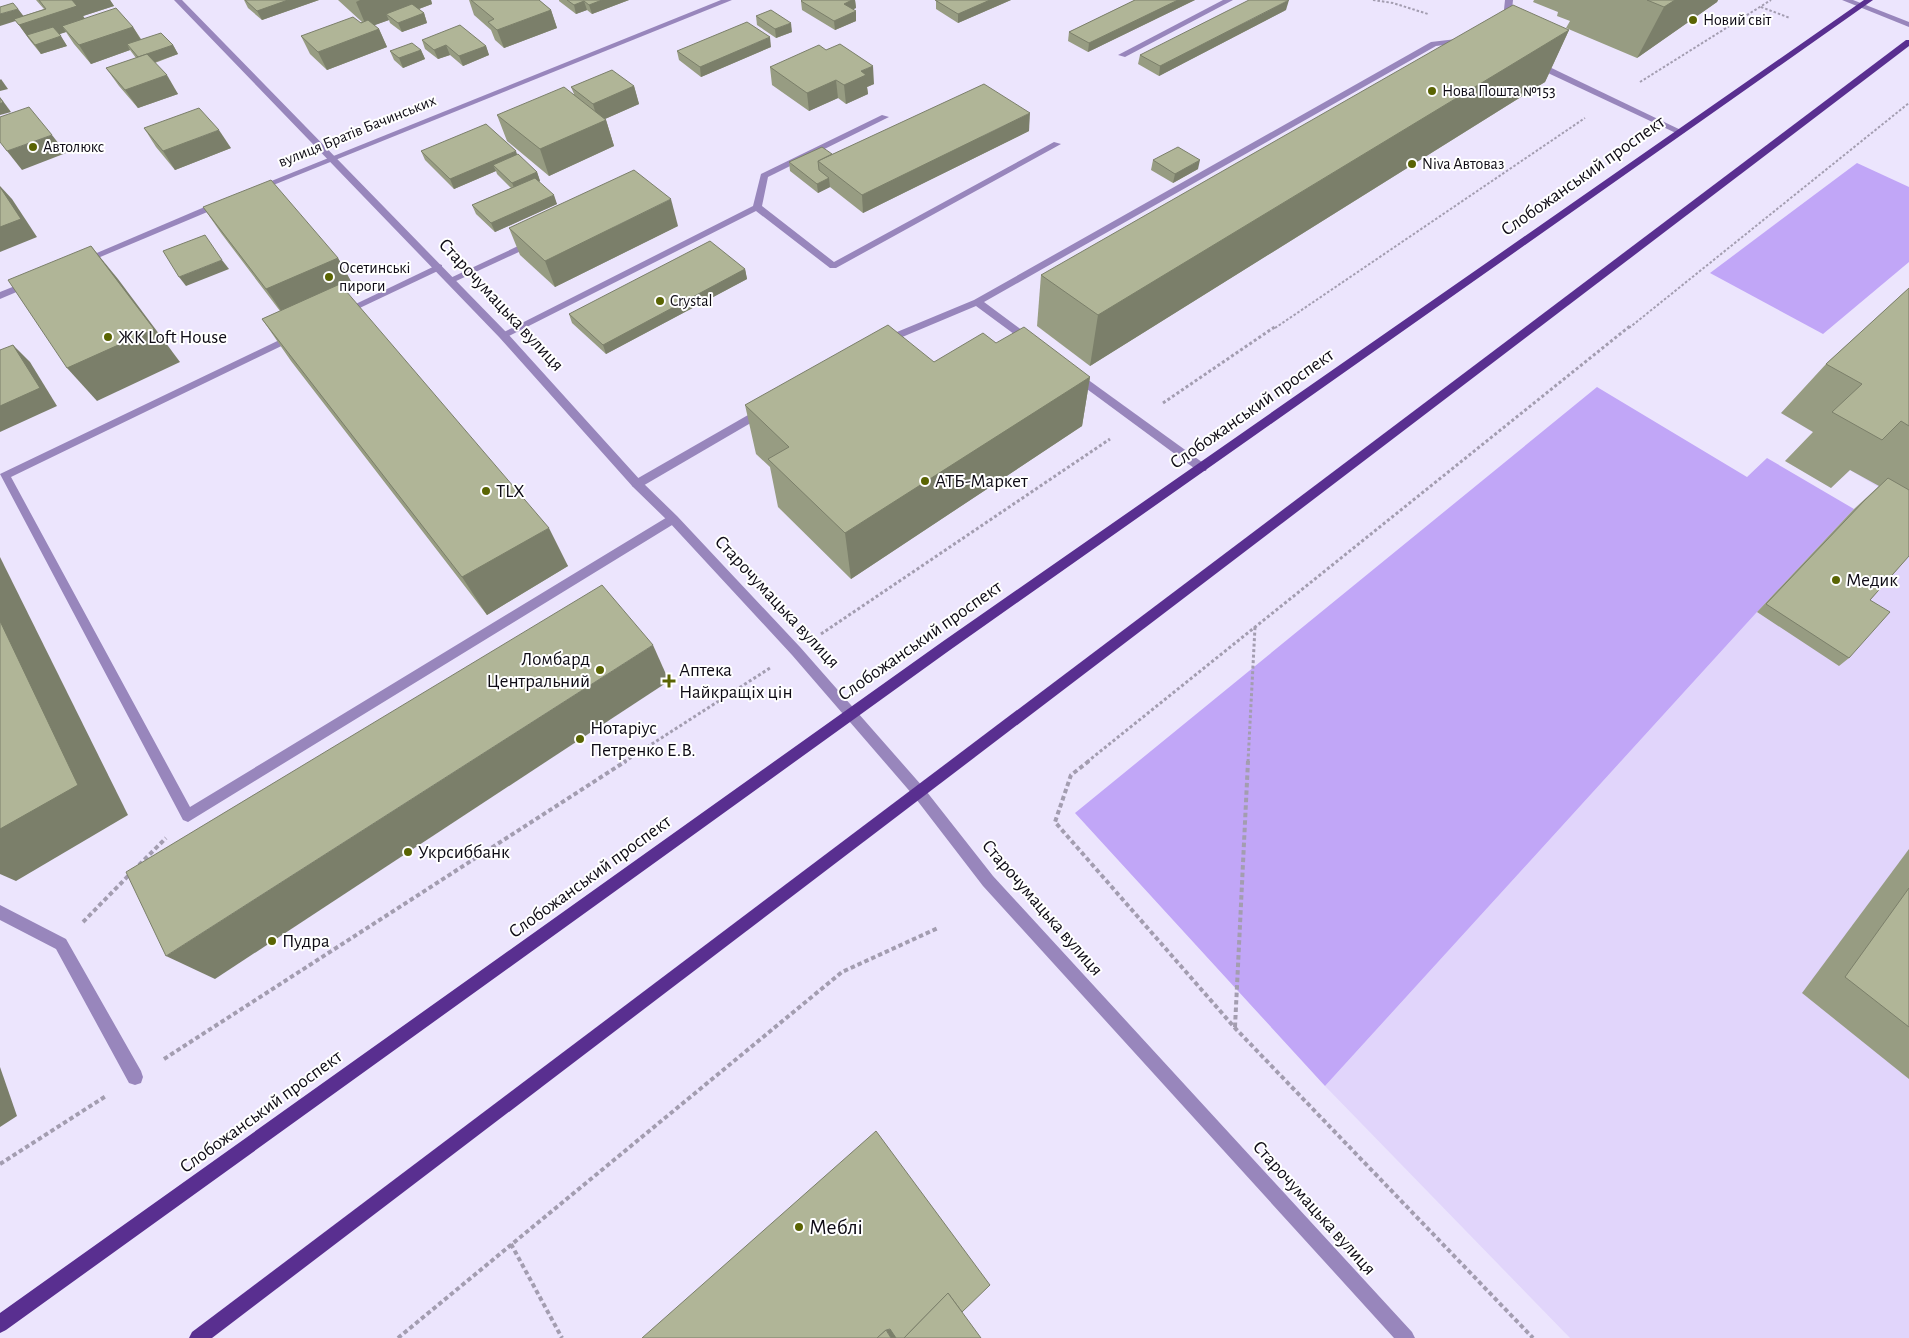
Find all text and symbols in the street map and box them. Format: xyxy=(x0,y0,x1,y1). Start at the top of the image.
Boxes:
place label: Новий світ xyxy=(1703,12,1772,28)
marker: Новий світ xyxy=(1687,14,1699,26)
place label: Нова Пошта №153 xyxy=(1442,83,1555,99)
marker: Нова Пошта №153 xyxy=(1426,85,1438,97)
street label: вулиця Братів Бачинських xyxy=(276,92,438,171)
street label: Слобожанський проспект xyxy=(1498,112,1669,240)
place label: Автолюкс xyxy=(43,139,104,155)
marker: Автолюкс xyxy=(27,141,39,153)
place label: Niva Автоваз xyxy=(1422,156,1504,172)
marker: Niva Автоваз xyxy=(1406,158,1418,170)
street label: Старочумацька вулиця xyxy=(435,235,567,375)
place label: Осетинські пироги xyxy=(339,260,410,294)
marker: Осетинські пироги xyxy=(323,271,335,283)
place label: Crystal xyxy=(670,293,713,310)
marker: Crystal xyxy=(654,295,666,307)
place label: ЖК Loft House xyxy=(118,328,227,347)
marker: ЖК Loft House xyxy=(102,331,114,343)
street label: Слобожанський проспект xyxy=(1167,345,1338,473)
place label: АТБ-Маркет xyxy=(935,472,1028,491)
marker: АТБ-Маркет xyxy=(919,475,931,487)
place label: TLX xyxy=(496,482,525,501)
marker: TLX xyxy=(480,485,492,497)
street label: Старочумацька вулиця xyxy=(711,532,843,672)
place label: Медик xyxy=(1846,571,1898,590)
marker: Медик xyxy=(1830,574,1842,586)
street label: Слобожанський проспект xyxy=(835,577,1006,705)
place label: Ломбард Центральний xyxy=(486,650,590,691)
place label: Аптека Найкращiх цiн xyxy=(679,661,793,702)
marker: Ломбард Центральний xyxy=(594,664,606,676)
marker: Аптека Найкращiх цiн xyxy=(663,675,675,687)
place label: Нотаріус Петренко Е.В. xyxy=(590,719,696,760)
marker: Нотаріус Петренко Е.В. xyxy=(574,733,586,745)
street label: Слобожанський проспект xyxy=(505,812,675,942)
street label: Старочумацька вулиця xyxy=(978,836,1106,980)
place label: Укрсиббанк xyxy=(418,843,510,862)
marker: Укрсиббанк xyxy=(402,846,414,858)
place label: Пудра xyxy=(282,932,330,951)
marker: Пудра xyxy=(266,935,278,947)
street label: Слобожанський проспект xyxy=(176,1047,346,1177)
street label: Старочумацька вулиця xyxy=(1249,1137,1379,1279)
place label: Меблі xyxy=(809,1216,863,1238)
marker: Меблі xyxy=(793,1221,805,1233)

